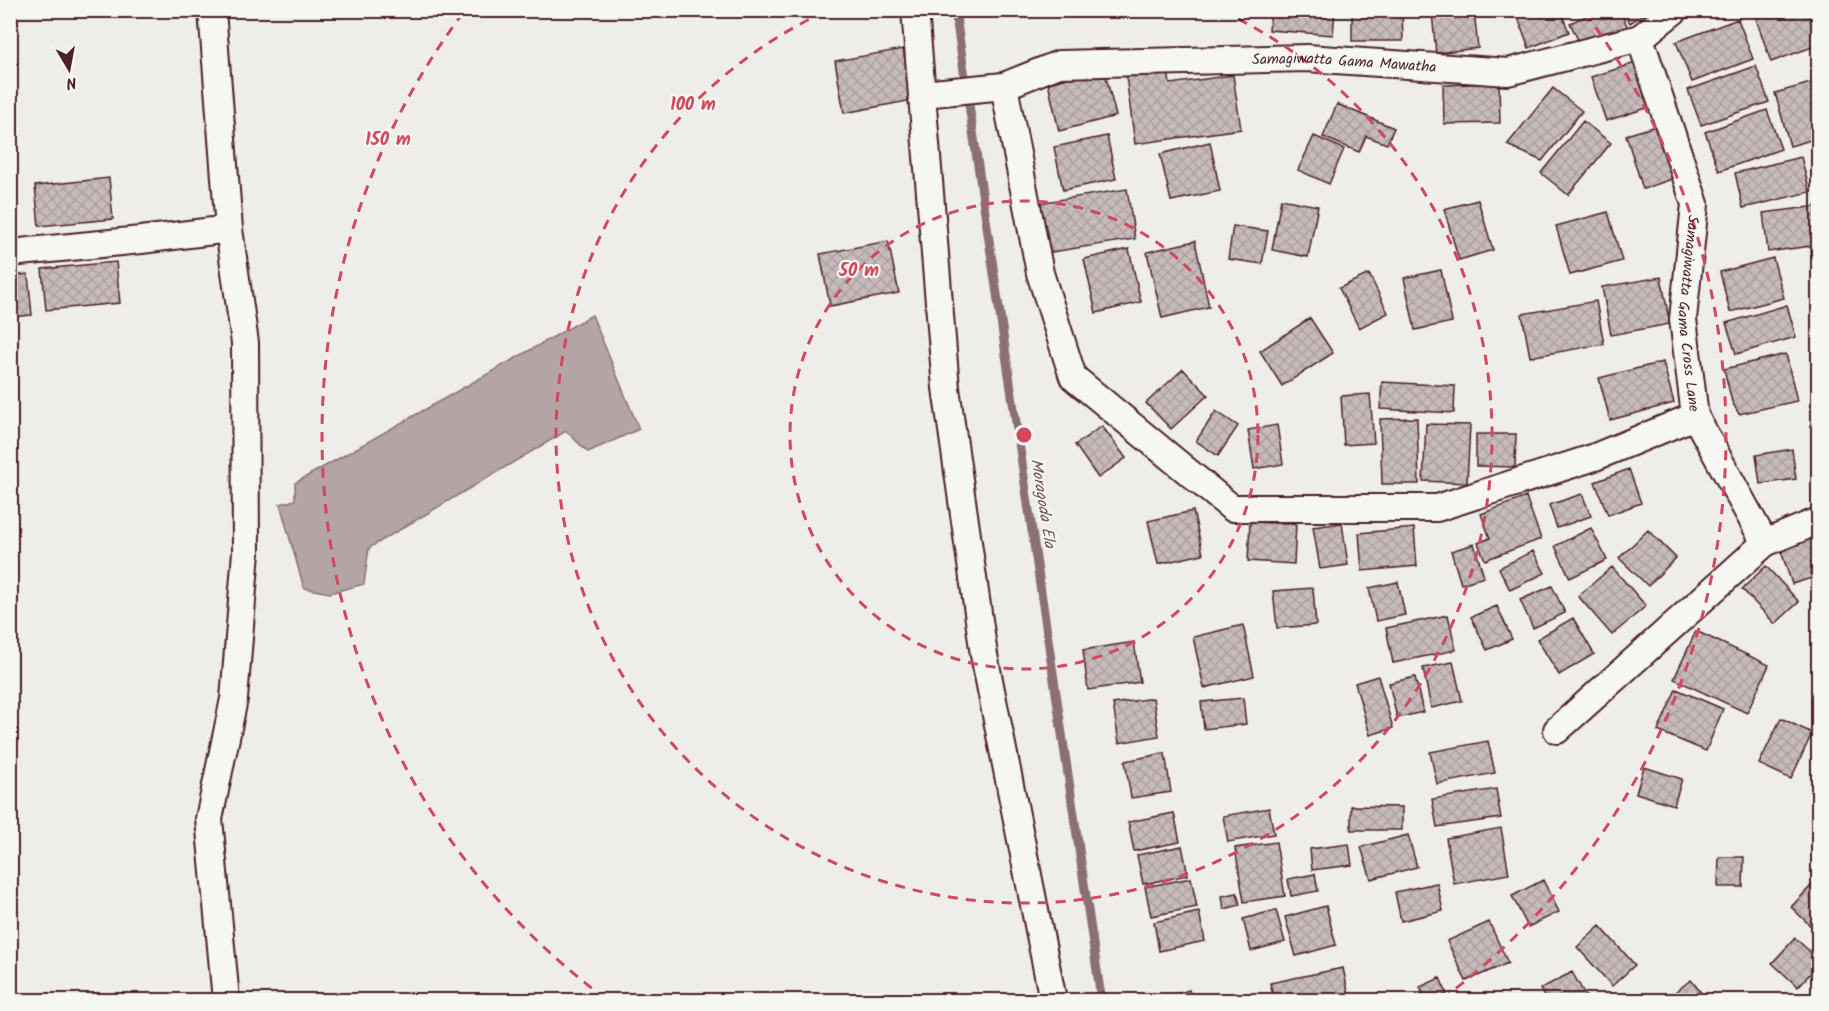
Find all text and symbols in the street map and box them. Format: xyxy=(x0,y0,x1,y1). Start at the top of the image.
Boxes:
north arrow xyxy=(39,39,99,99)
street label: Samagiwatta Gama Mawatha xyxy=(1252,47,1437,80)
text: N xyxy=(64,69,78,95)
text: 100 m xyxy=(670,91,716,120)
text: 150 m xyxy=(365,126,411,155)
street label: Samagiwatta Gama Cross Lane xyxy=(1670,214,1705,413)
text: 50 m xyxy=(838,257,879,286)
centre of rings xyxy=(1014,425,1034,445)
water label: Moragoda Ela xyxy=(1023,457,1062,551)

